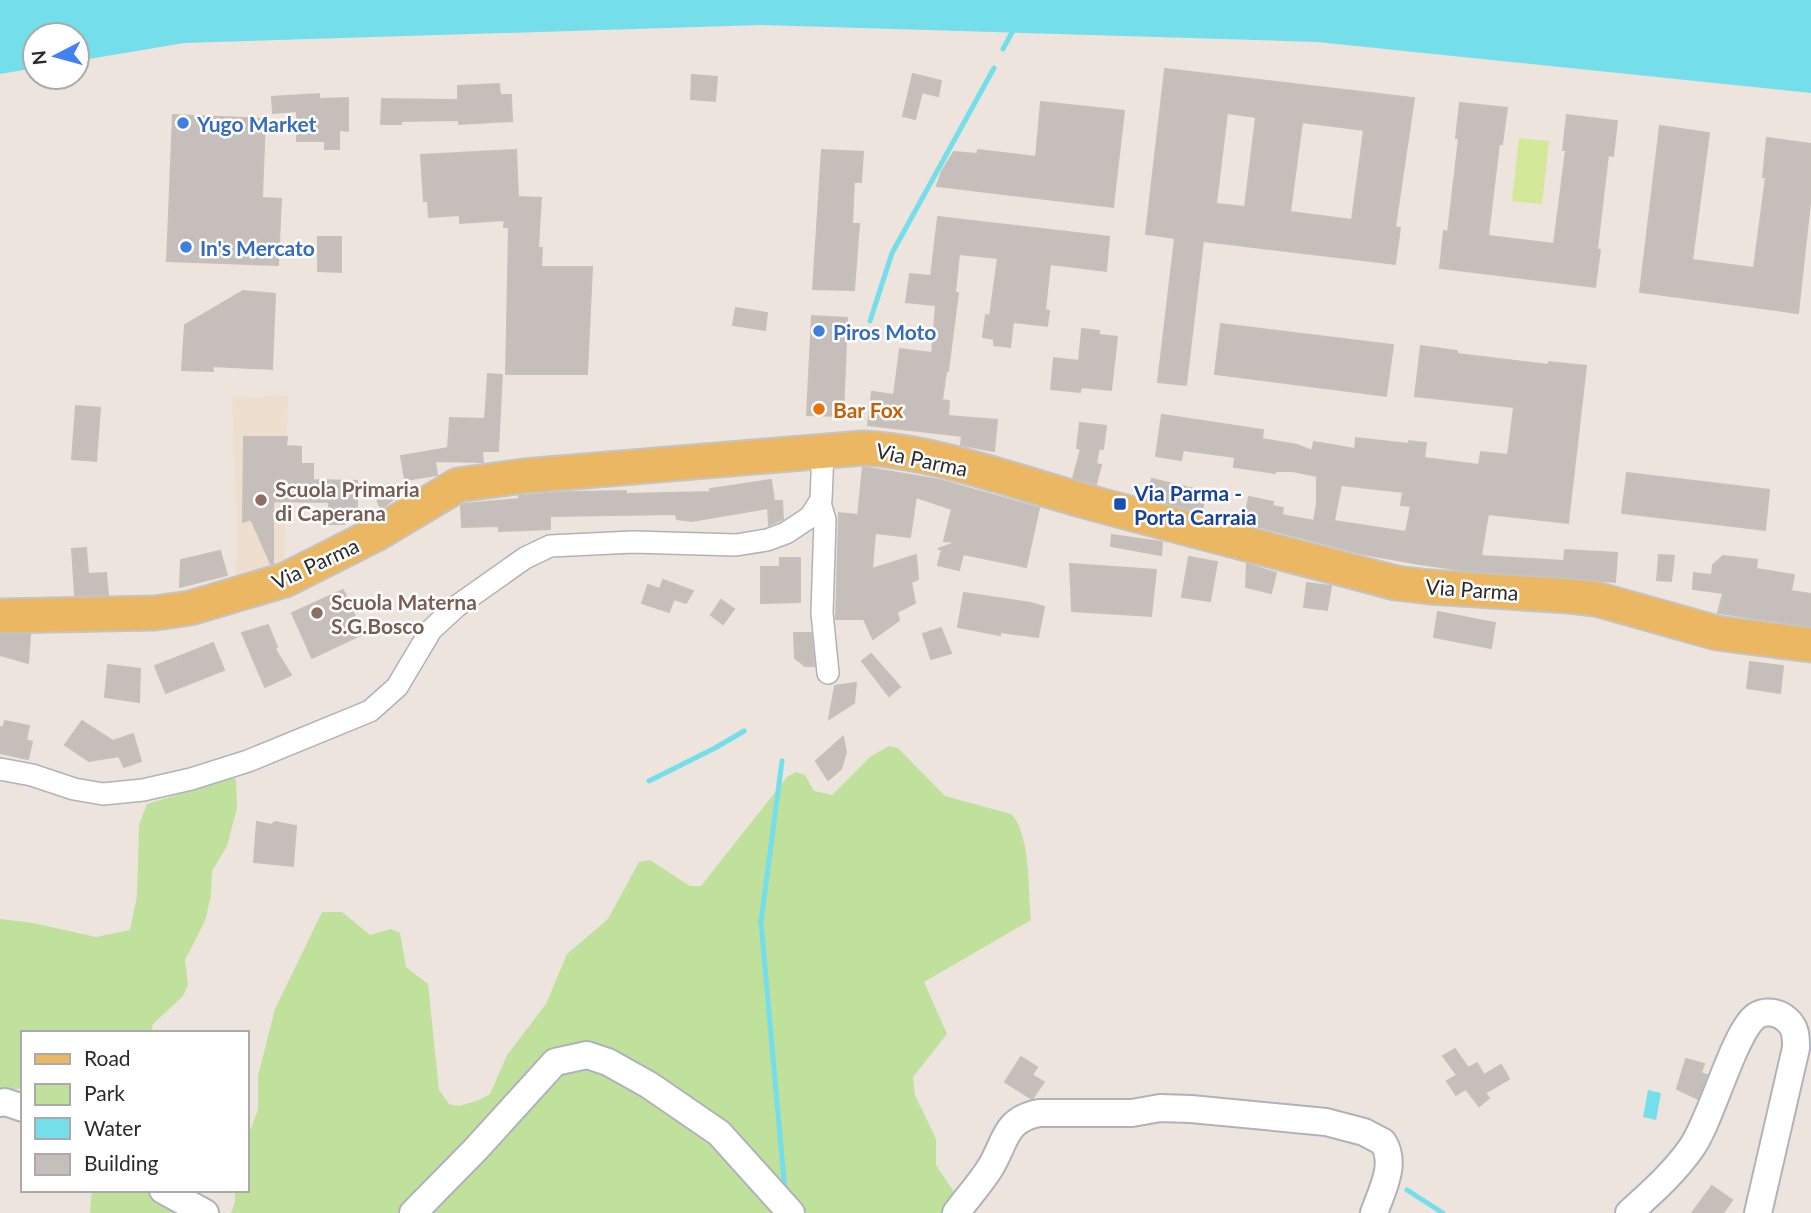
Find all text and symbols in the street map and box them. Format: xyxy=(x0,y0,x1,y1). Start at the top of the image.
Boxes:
north arrow xyxy=(21,21,91,91)
text: N xyxy=(26,49,51,66)
place label: Yugo Market xyxy=(196,111,317,136)
marker: Yugo Market xyxy=(175,115,191,131)
place label: In's Mercato xyxy=(200,235,315,260)
marker: In's Mercato xyxy=(178,239,194,255)
place label: Piros Moto xyxy=(833,319,936,344)
marker: Piros Moto xyxy=(811,323,827,339)
place label: Bar Fox xyxy=(833,397,903,422)
marker: Bar Fox xyxy=(811,401,827,417)
street label: Via Parma xyxy=(874,437,970,481)
place label: Scuola Primaria di Caperana xyxy=(275,476,420,525)
place label: Via Parma - Porta Carraia xyxy=(1133,480,1257,529)
marker: Scuola Primaria di Caperana xyxy=(253,492,269,508)
marker: Via Parma - Porta Carraia xyxy=(1112,496,1128,512)
street label: Via Parma xyxy=(268,532,362,594)
street label: Via Parma xyxy=(1425,573,1519,605)
place label: Scuola Materna S.G.Bosco xyxy=(331,589,477,638)
marker: Scuola Materna S.G.Bosco xyxy=(309,605,325,621)
legend xyxy=(21,1031,248,1192)
text: Road xyxy=(84,1045,131,1070)
text: Park xyxy=(84,1080,125,1105)
text: Water xyxy=(84,1115,141,1140)
text: Building xyxy=(84,1150,159,1175)

